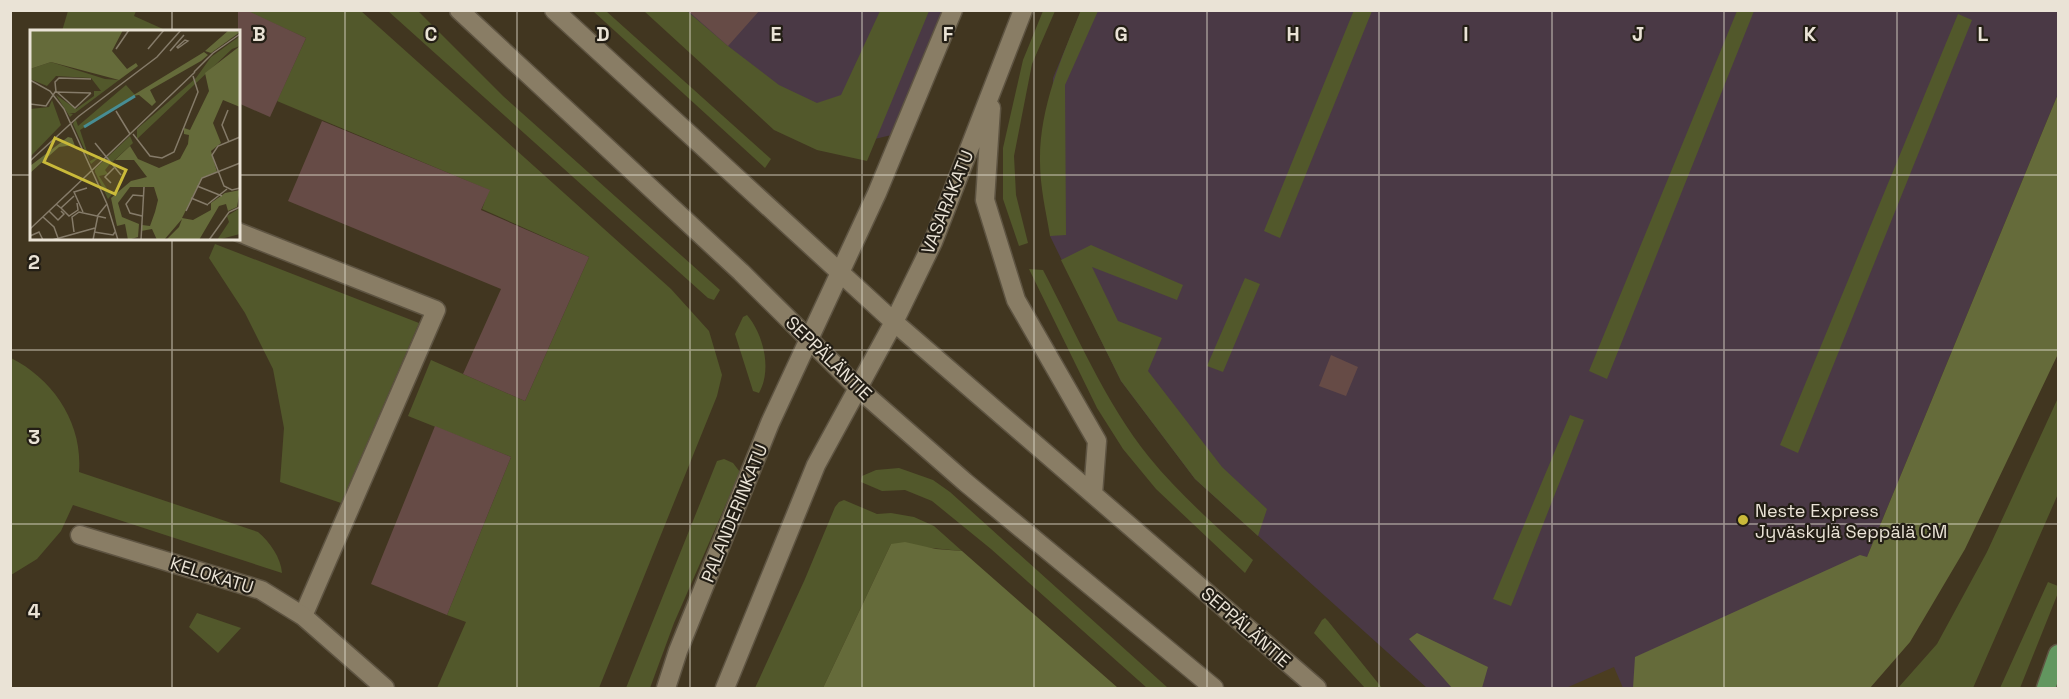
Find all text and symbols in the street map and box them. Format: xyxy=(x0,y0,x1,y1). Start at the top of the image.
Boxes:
text: B xyxy=(252,21,266,47)
text: C xyxy=(425,21,438,47)
text: D xyxy=(596,21,610,47)
text: E xyxy=(770,21,782,47)
text: F xyxy=(943,21,954,47)
text: G xyxy=(1114,21,1128,47)
text: H xyxy=(1286,21,1300,47)
text: I xyxy=(1463,21,1469,47)
text: J xyxy=(1632,21,1644,47)
text: K xyxy=(1804,21,1817,47)
text: L xyxy=(1978,21,1989,47)
inset map xyxy=(30,30,240,240)
street label: VASARAKATU xyxy=(916,147,978,257)
text: 2 xyxy=(28,249,40,275)
street label: SEPPÄLÄNTIE xyxy=(781,311,877,405)
text: 3 xyxy=(28,424,40,450)
street label: PALANDERINKATU xyxy=(696,440,772,586)
place label: Neste Express Jyväskylä Seppälä CM xyxy=(1755,499,1947,543)
marker: Neste Express Jyväskylä Seppälä CM xyxy=(1736,513,1750,527)
street label: KELOKATU xyxy=(167,551,257,599)
street label: SEPPÄLÄNTIE xyxy=(1196,582,1296,672)
text: 4 xyxy=(28,598,41,624)

